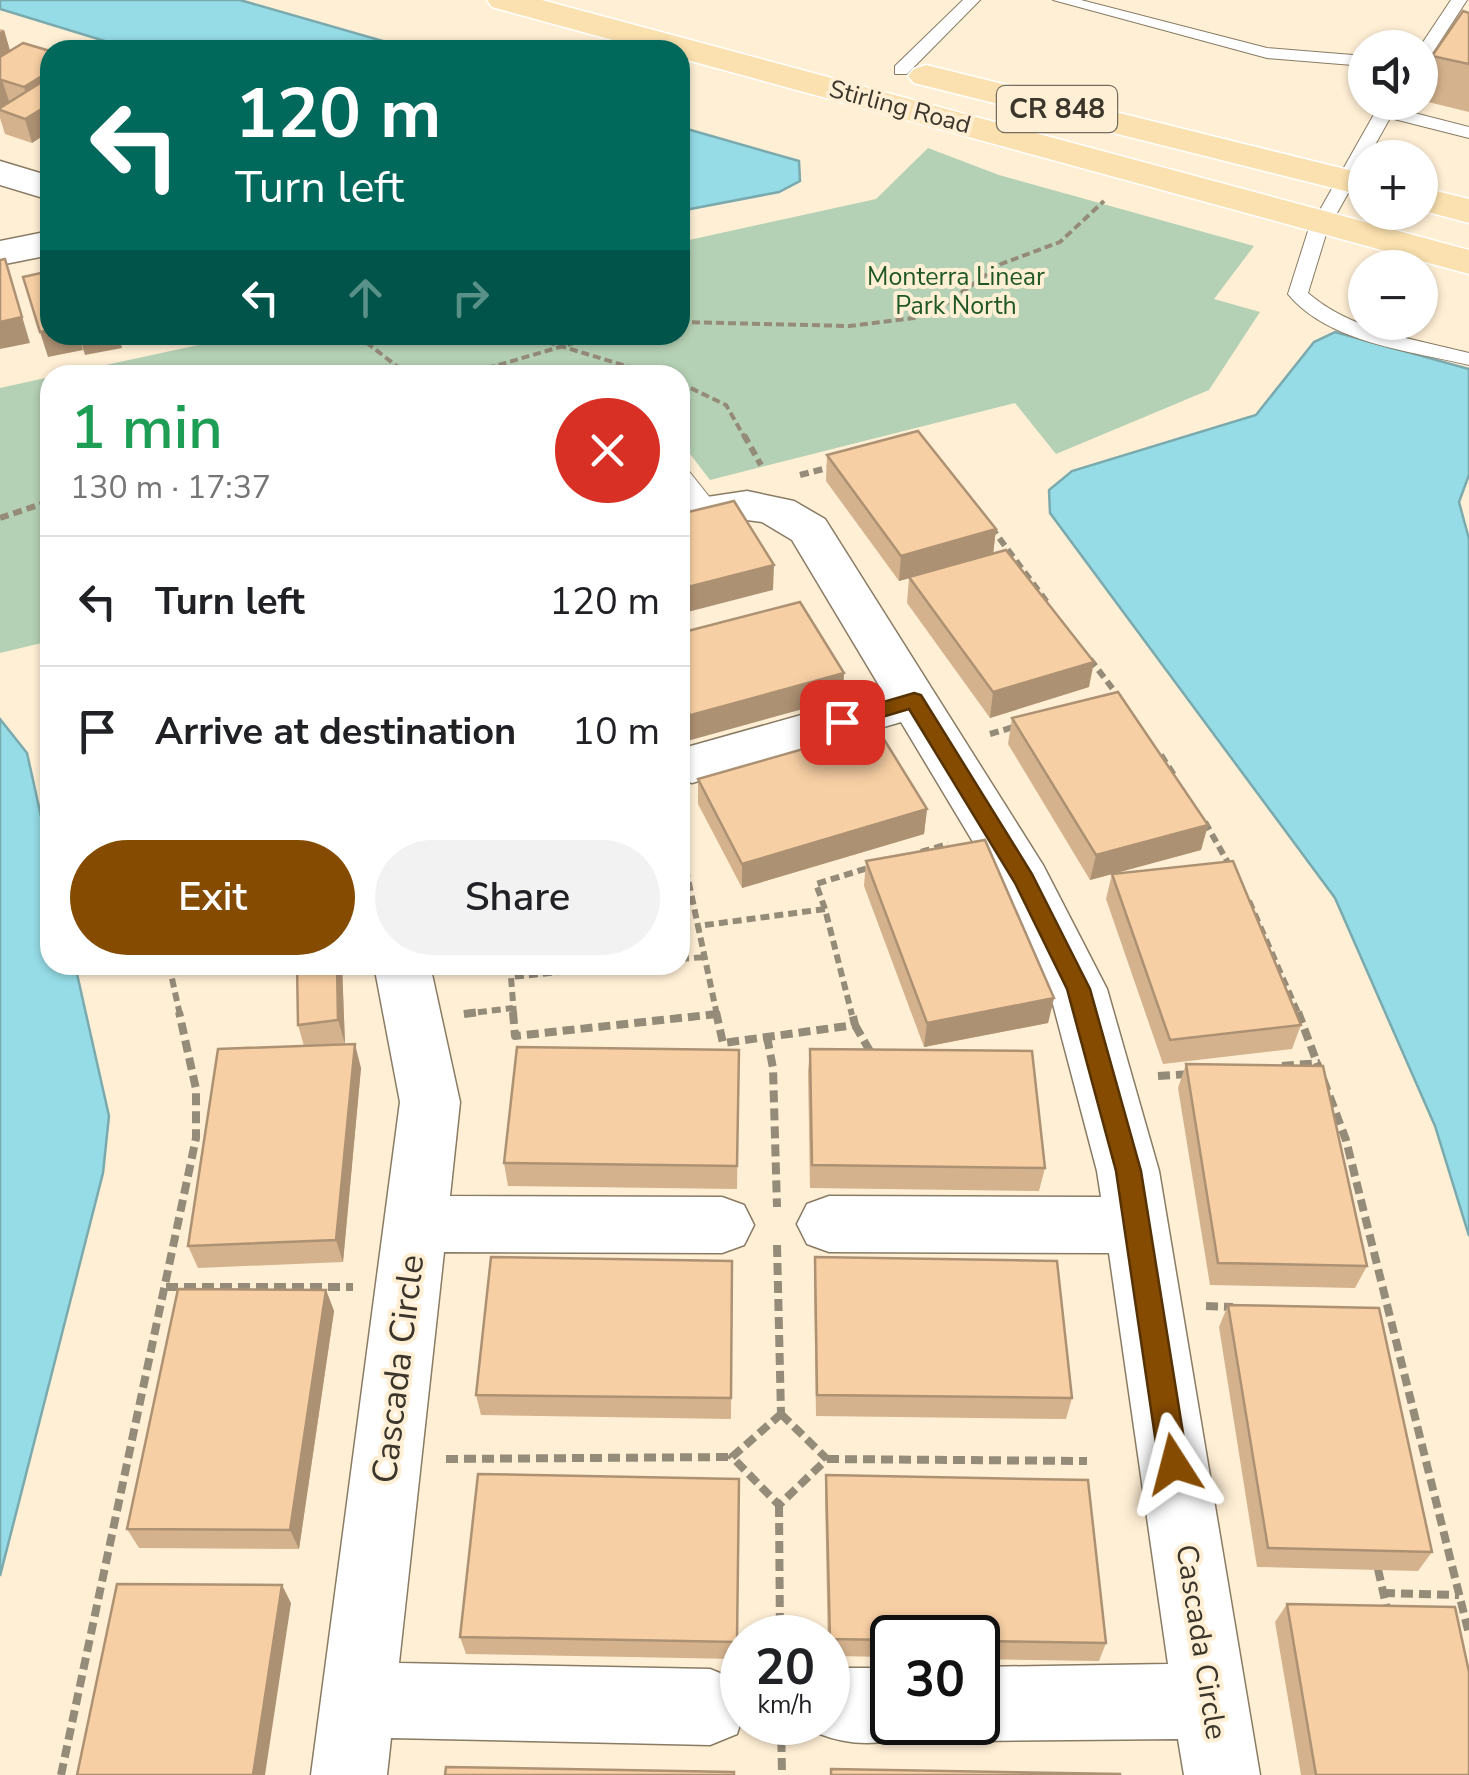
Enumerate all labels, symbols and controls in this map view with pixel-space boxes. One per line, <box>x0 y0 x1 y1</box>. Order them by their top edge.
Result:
map controls <box>1348 30 1438 340</box>
button: sound <box>1348 30 1438 120</box>
text: 120 m <box>235 66 441 162</box>
street label: Stirling Road <box>825 72 975 142</box>
icon: left <box>70 80 200 210</box>
road number: CR 848 <box>997 86 1117 132</box>
button: + <box>1348 140 1438 230</box>
text: Turn left <box>235 157 404 218</box>
button: − <box>1348 250 1438 340</box>
park label: Monterra Linear Park North <box>867 260 1045 323</box>
icon: left <box>233 270 288 325</box>
icon: ahead <box>338 270 393 325</box>
icon: right <box>443 270 498 325</box>
text: 1 min <box>70 387 223 469</box>
button: close <box>555 398 660 503</box>
text: 130 m · 17:37 <box>70 466 271 509</box>
icon: left <box>70 574 125 629</box>
text: Turn left <box>155 576 305 627</box>
text: 120 m <box>549 576 660 627</box>
pin <box>800 680 885 765</box>
icon: arrive <box>815 695 870 750</box>
icon: arrive <box>70 704 125 759</box>
text: Arrive at destination <box>155 706 516 757</box>
text: 10 m <box>572 706 660 757</box>
button: Exit <box>70 840 355 955</box>
button: Share <box>375 840 660 955</box>
street label: Cascada Circle <box>361 1252 435 1486</box>
position arrow <box>1122 1412 1226 1516</box>
street label: Cascada Circle <box>1165 1541 1237 1743</box>
speed limit sign: 30 <box>870 1615 1000 1745</box>
text: 20 <box>755 1633 815 1702</box>
text: km/h <box>757 1688 813 1722</box>

